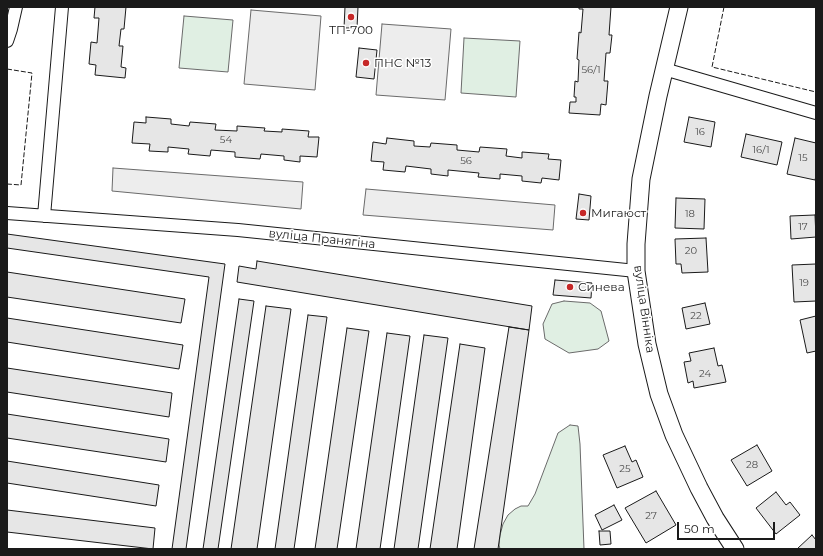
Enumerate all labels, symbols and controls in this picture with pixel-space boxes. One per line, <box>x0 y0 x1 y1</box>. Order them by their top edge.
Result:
marker: ТП-700 <box>346 12 356 22</box>
place label: ТП-700 <box>329 23 373 37</box>
place label: ПНС №13 <box>374 56 431 70</box>
marker: ПНС №13 <box>361 58 371 68</box>
house number: 56/1 <box>581 64 601 76</box>
house number: 16 <box>695 126 705 138</box>
house number: 54 <box>220 134 232 146</box>
house number: 16/1 <box>752 144 770 156</box>
house number: 15 <box>798 152 808 164</box>
house number: 56 <box>460 155 472 167</box>
place label: Мигаюст <box>591 206 646 220</box>
marker: Мигаюст <box>578 208 588 218</box>
house number: 18 <box>685 208 695 220</box>
house number: 17 <box>798 221 808 233</box>
street label: вуліца Пранягіна <box>268 226 376 252</box>
house number: 20 <box>685 245 697 257</box>
street label: вуліца Вінніка <box>631 264 657 354</box>
house number: 19 <box>799 277 809 289</box>
place label: Синева <box>578 280 625 294</box>
marker: Синева <box>565 282 575 292</box>
house number: 22 <box>690 310 702 322</box>
house number: 24 <box>699 368 711 380</box>
house number: 28 <box>746 459 758 471</box>
house number: 25 <box>619 463 631 475</box>
house number: 27 <box>645 510 657 522</box>
scale bar <box>679 514 777 540</box>
text: 50 m <box>684 521 715 536</box>

